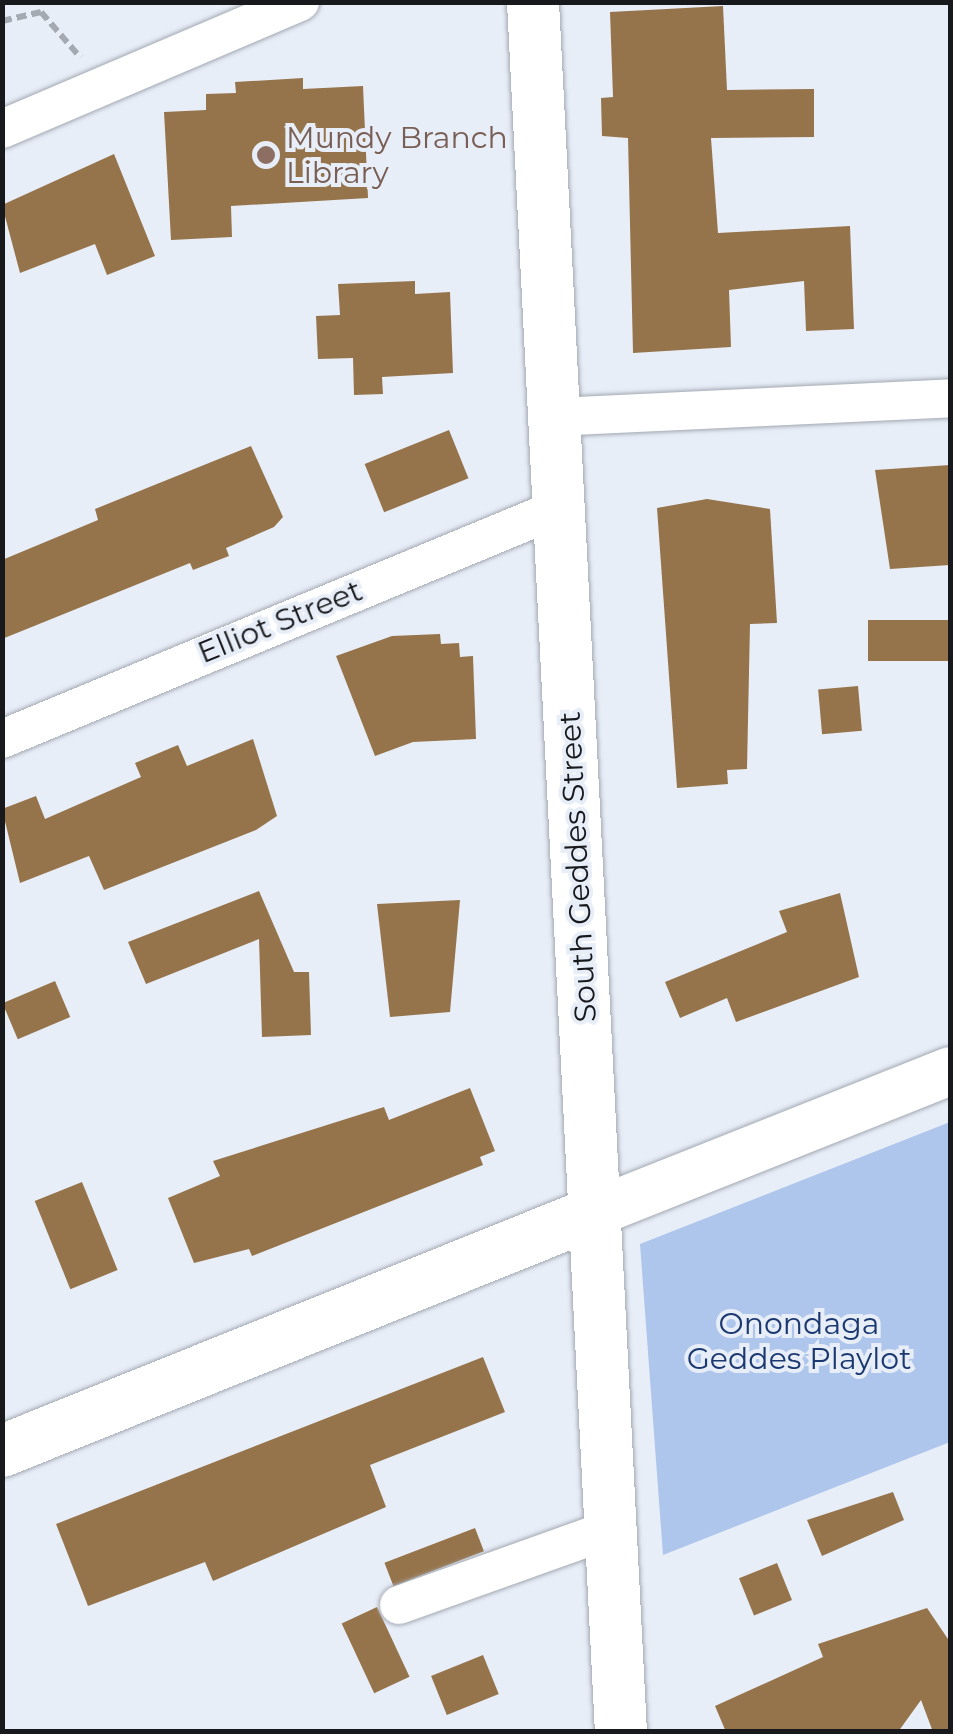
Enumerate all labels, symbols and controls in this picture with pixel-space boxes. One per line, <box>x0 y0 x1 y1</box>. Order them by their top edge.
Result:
place label: Mundy Branch Library <box>286 120 508 190</box>
marker: Mundy Branch Library <box>255 144 277 166</box>
street label: Elliot Street <box>193 573 367 671</box>
street label: South Geddes Street <box>552 711 604 1023</box>
park label: Onondaga Geddes Playlot <box>687 1306 911 1376</box>

